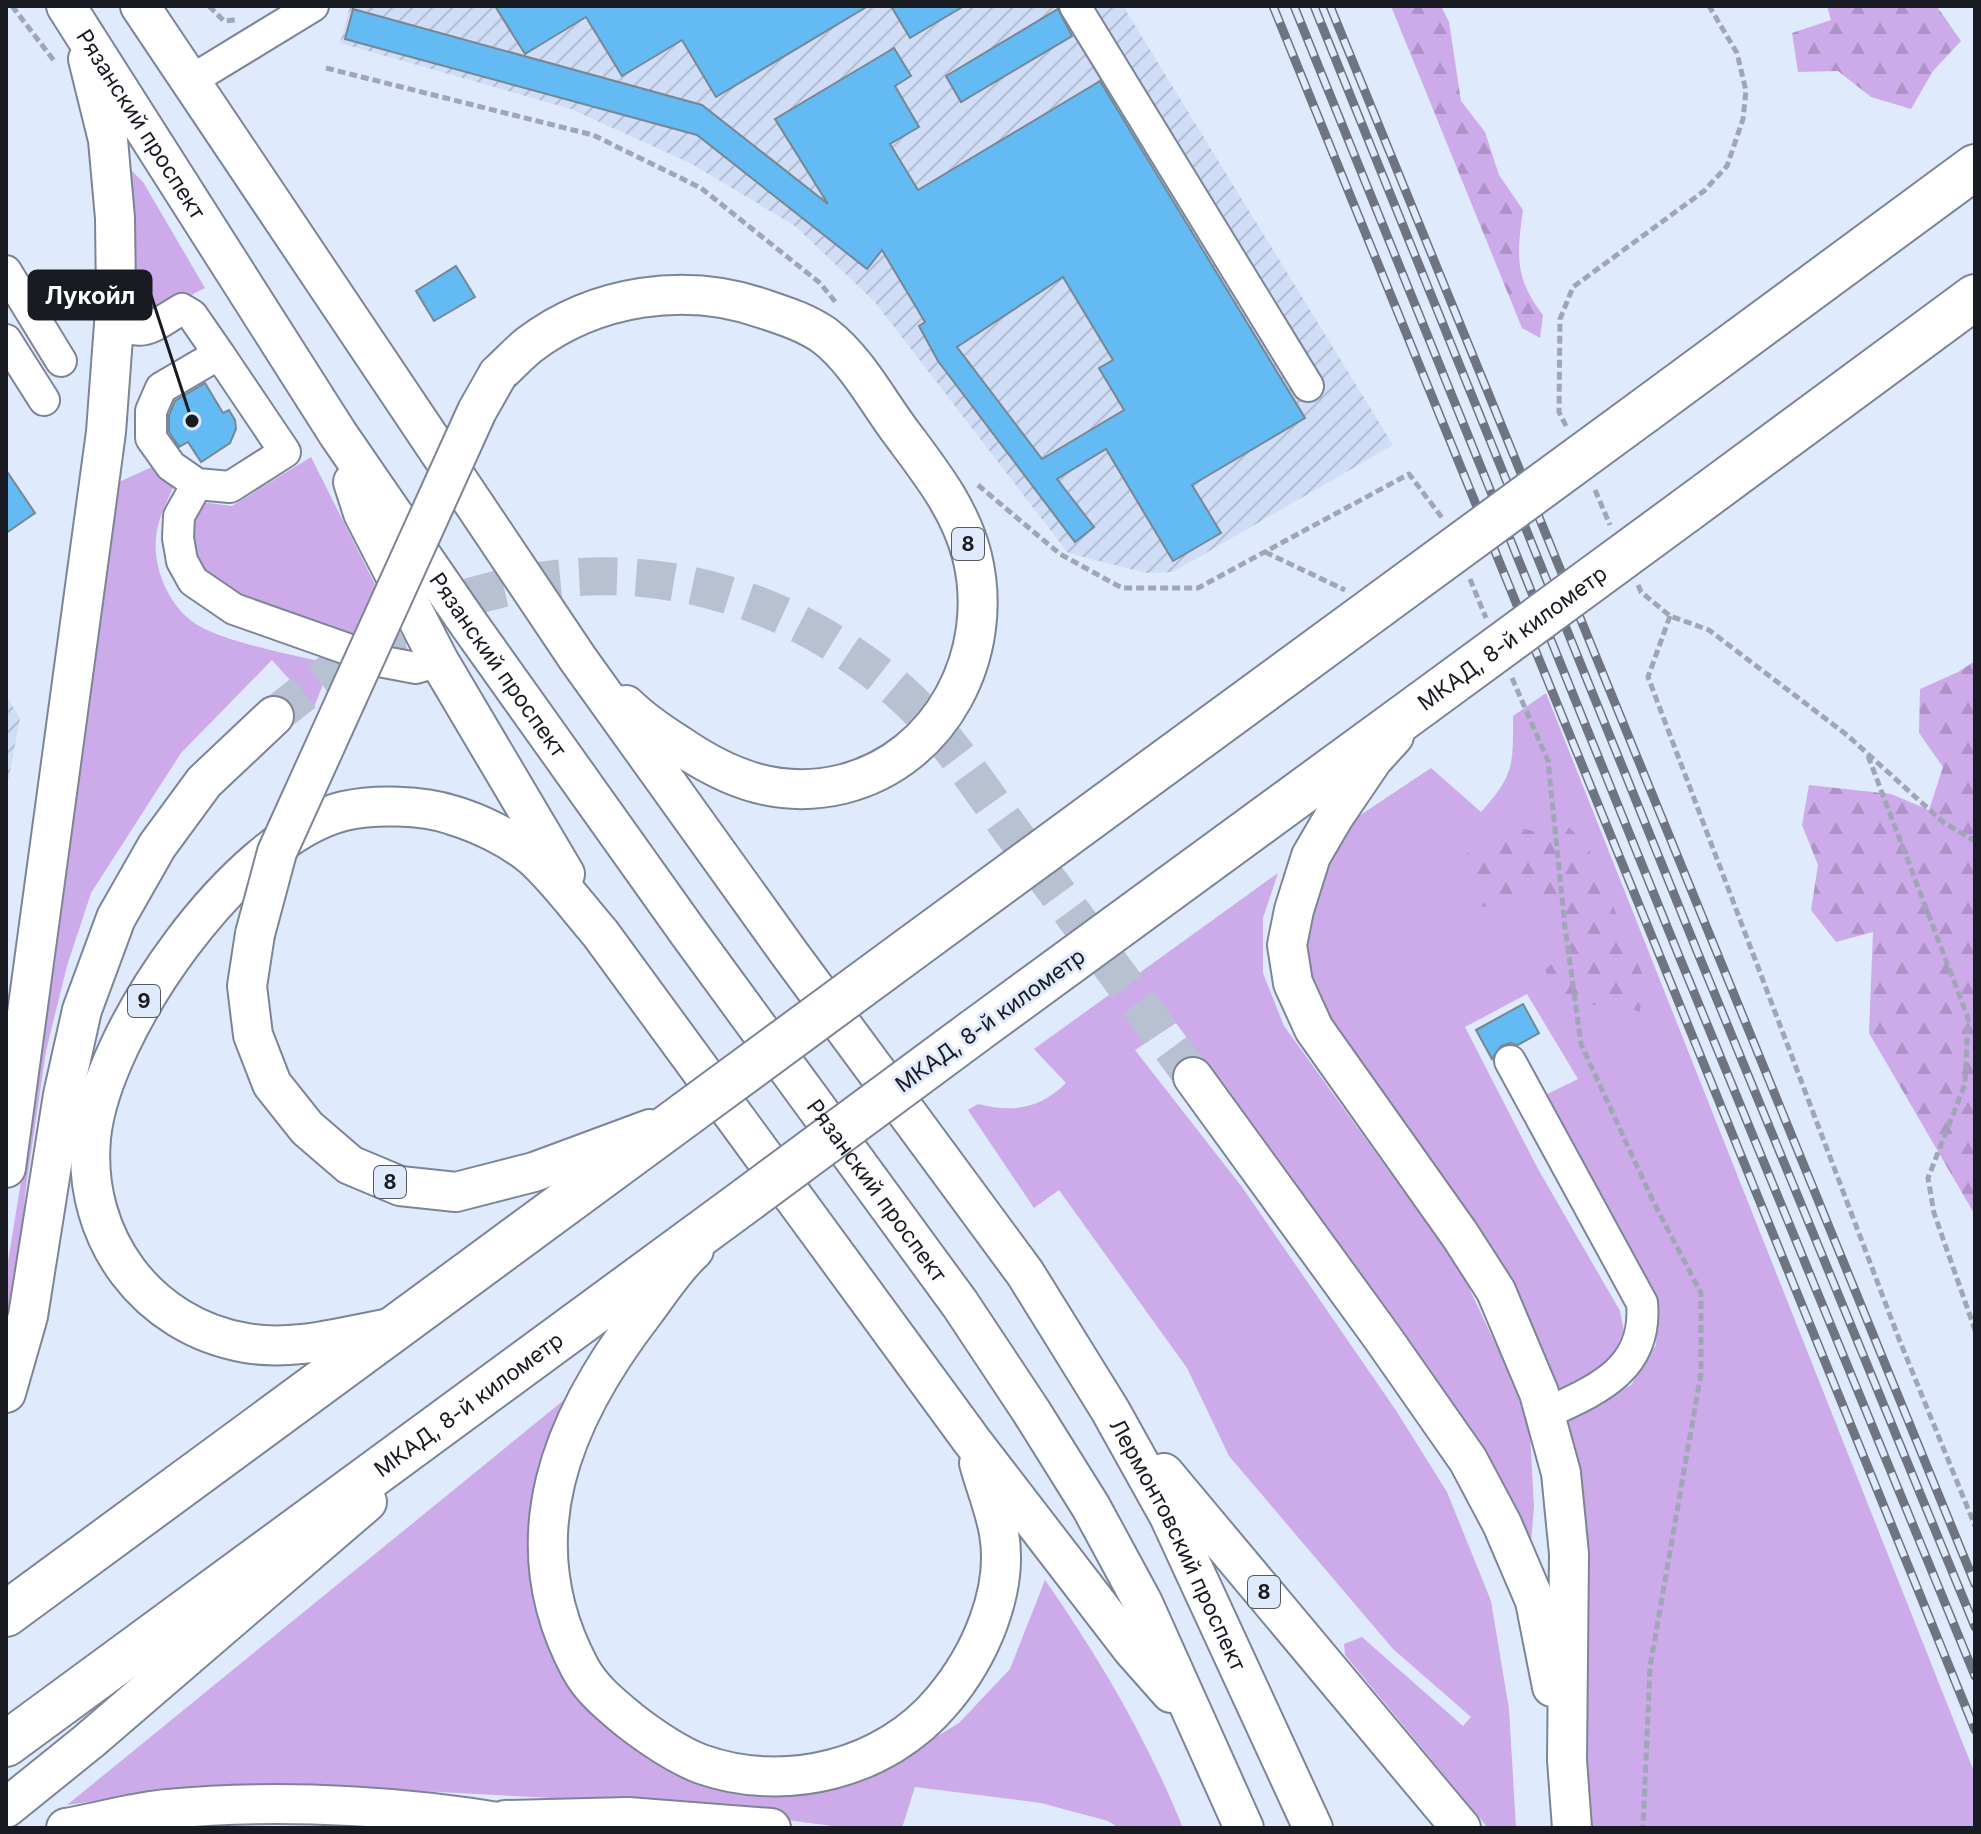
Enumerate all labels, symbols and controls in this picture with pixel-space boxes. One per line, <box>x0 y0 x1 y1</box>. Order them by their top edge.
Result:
street label: Рязанский проспект <box>71 25 211 224</box>
callout: Лукойл <box>29 271 151 319</box>
text: Лукойл <box>45 281 135 310</box>
road number: 8 <box>952 528 984 560</box>
street label: МКАД, 8-й километр <box>1413 560 1612 716</box>
street label: Рязанский проспект <box>424 568 573 762</box>
street label: МКАД, 8-й километр <box>890 942 1090 1098</box>
road number: 9 <box>128 985 160 1017</box>
street label: Рязанский проспект <box>802 1094 953 1287</box>
road number: 8 <box>374 1166 406 1198</box>
street label: МКАД, 8-й километр <box>369 1326 568 1482</box>
street label: Лермонтовский проспект <box>1104 1414 1252 1675</box>
road number: 8 <box>1248 1576 1280 1608</box>

